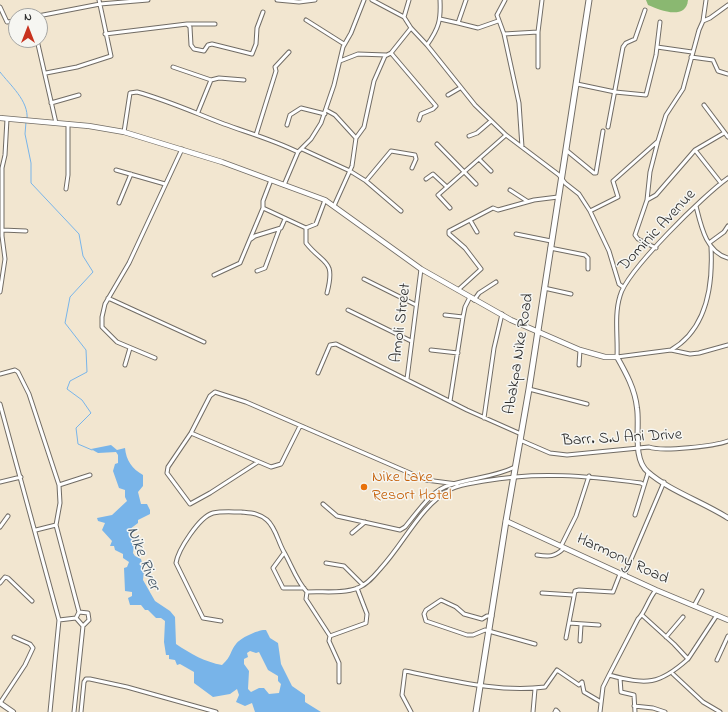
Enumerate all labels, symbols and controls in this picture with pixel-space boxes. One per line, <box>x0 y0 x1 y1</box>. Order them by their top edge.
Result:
north arrow <box>8 8 48 48</box>
text: N <box>24 9 32 25</box>
street label: Dominic Avenue <box>615 186 701 276</box>
street label: Amoli Street <box>388 282 416 364</box>
street label: Abakpa Nike Road <box>501 292 539 416</box>
street label: Barr. S.J Ani Drive <box>562 426 682 452</box>
place label: Nike Lake Resort Hotel <box>372 468 452 506</box>
marker: Nike Lake Resort Hotel <box>359 482 369 492</box>
water label: Nike River <box>121 524 163 594</box>
street label: Harmony Road <box>573 530 671 590</box>

